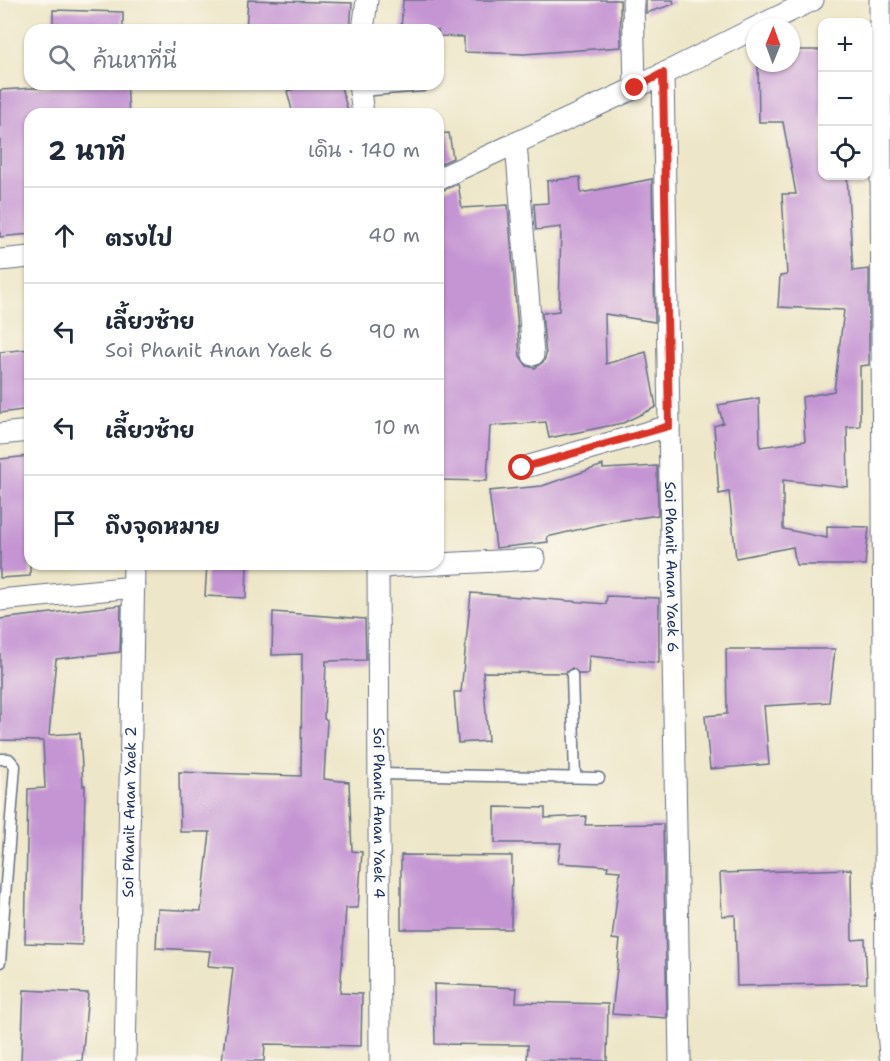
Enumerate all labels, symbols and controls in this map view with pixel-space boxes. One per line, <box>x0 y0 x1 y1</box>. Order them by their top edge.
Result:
north arrow <box>746 18 800 72</box>
map controls <box>818 18 872 180</box>
button: + <box>818 18 872 72</box>
search box <box>24 24 444 90</box>
icon: search <box>45 41 78 74</box>
text: ค้นหาที่นี่ <box>93 46 177 75</box>
button: − <box>818 72 872 126</box>
route end <box>621 74 647 100</box>
button: locate <box>818 126 872 180</box>
text: 2 นาที <box>48 133 125 168</box>
text: เดิน · 140 m <box>308 137 420 163</box>
icon: ahead <box>48 219 81 252</box>
text: 40 m <box>368 222 420 248</box>
text: ตรงไป <box>105 224 173 253</box>
text: เลี้ยวซ้าย <box>105 307 195 336</box>
icon: left <box>48 315 81 348</box>
text: 90 m <box>368 318 420 344</box>
text: Soi Phanit Anan Yaek 6 <box>105 337 333 363</box>
icon: left <box>48 411 81 444</box>
text: 10 m <box>374 414 420 440</box>
text: เลี้ยวซ้าย <box>105 416 195 445</box>
route start <box>508 454 534 480</box>
street label: Soi Phanit Anan Yaek 6 <box>660 481 683 653</box>
icon: arrive <box>48 507 81 540</box>
text: ถึงจุดหมาย <box>105 512 220 541</box>
street label: Soi Phanit Anan Yaek 2 <box>118 726 141 898</box>
street label: Soi Phanit Anan Yaek 4 <box>369 727 389 899</box>

